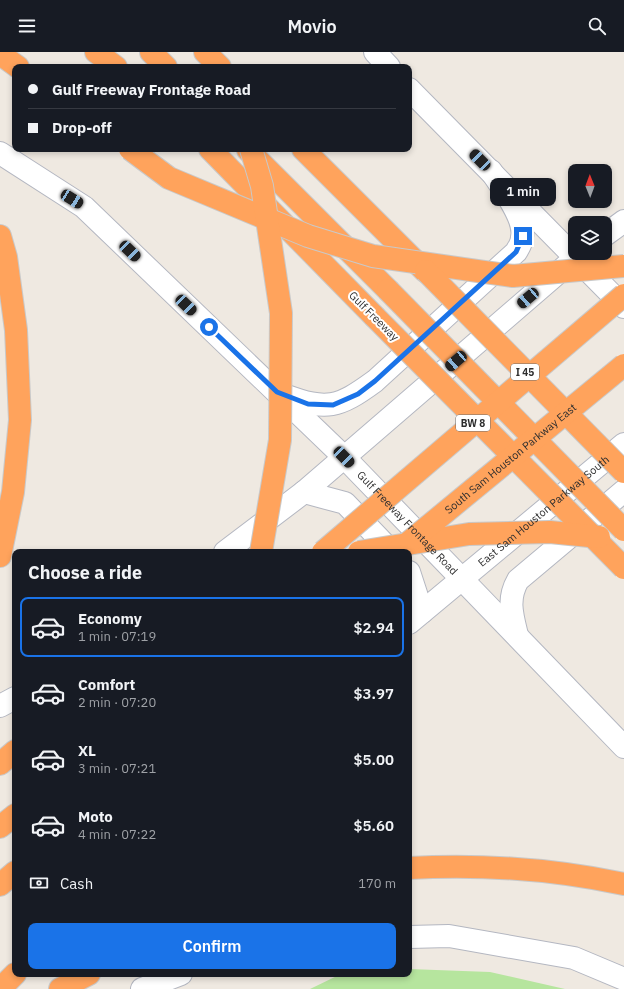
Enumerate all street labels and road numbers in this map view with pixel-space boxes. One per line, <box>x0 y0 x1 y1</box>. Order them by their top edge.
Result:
street label: Gulf Freeway <box>346 288 402 344</box>
road number: I 45 <box>511 364 539 380</box>
street label: South Sam Houston Parkway East <box>442 400 579 517</box>
road number: BW 8 <box>456 415 490 431</box>
street label: East Sam Houston Parkway South <box>475 452 612 570</box>
street label: Gulf Freeway Frontage Road <box>354 468 461 578</box>

